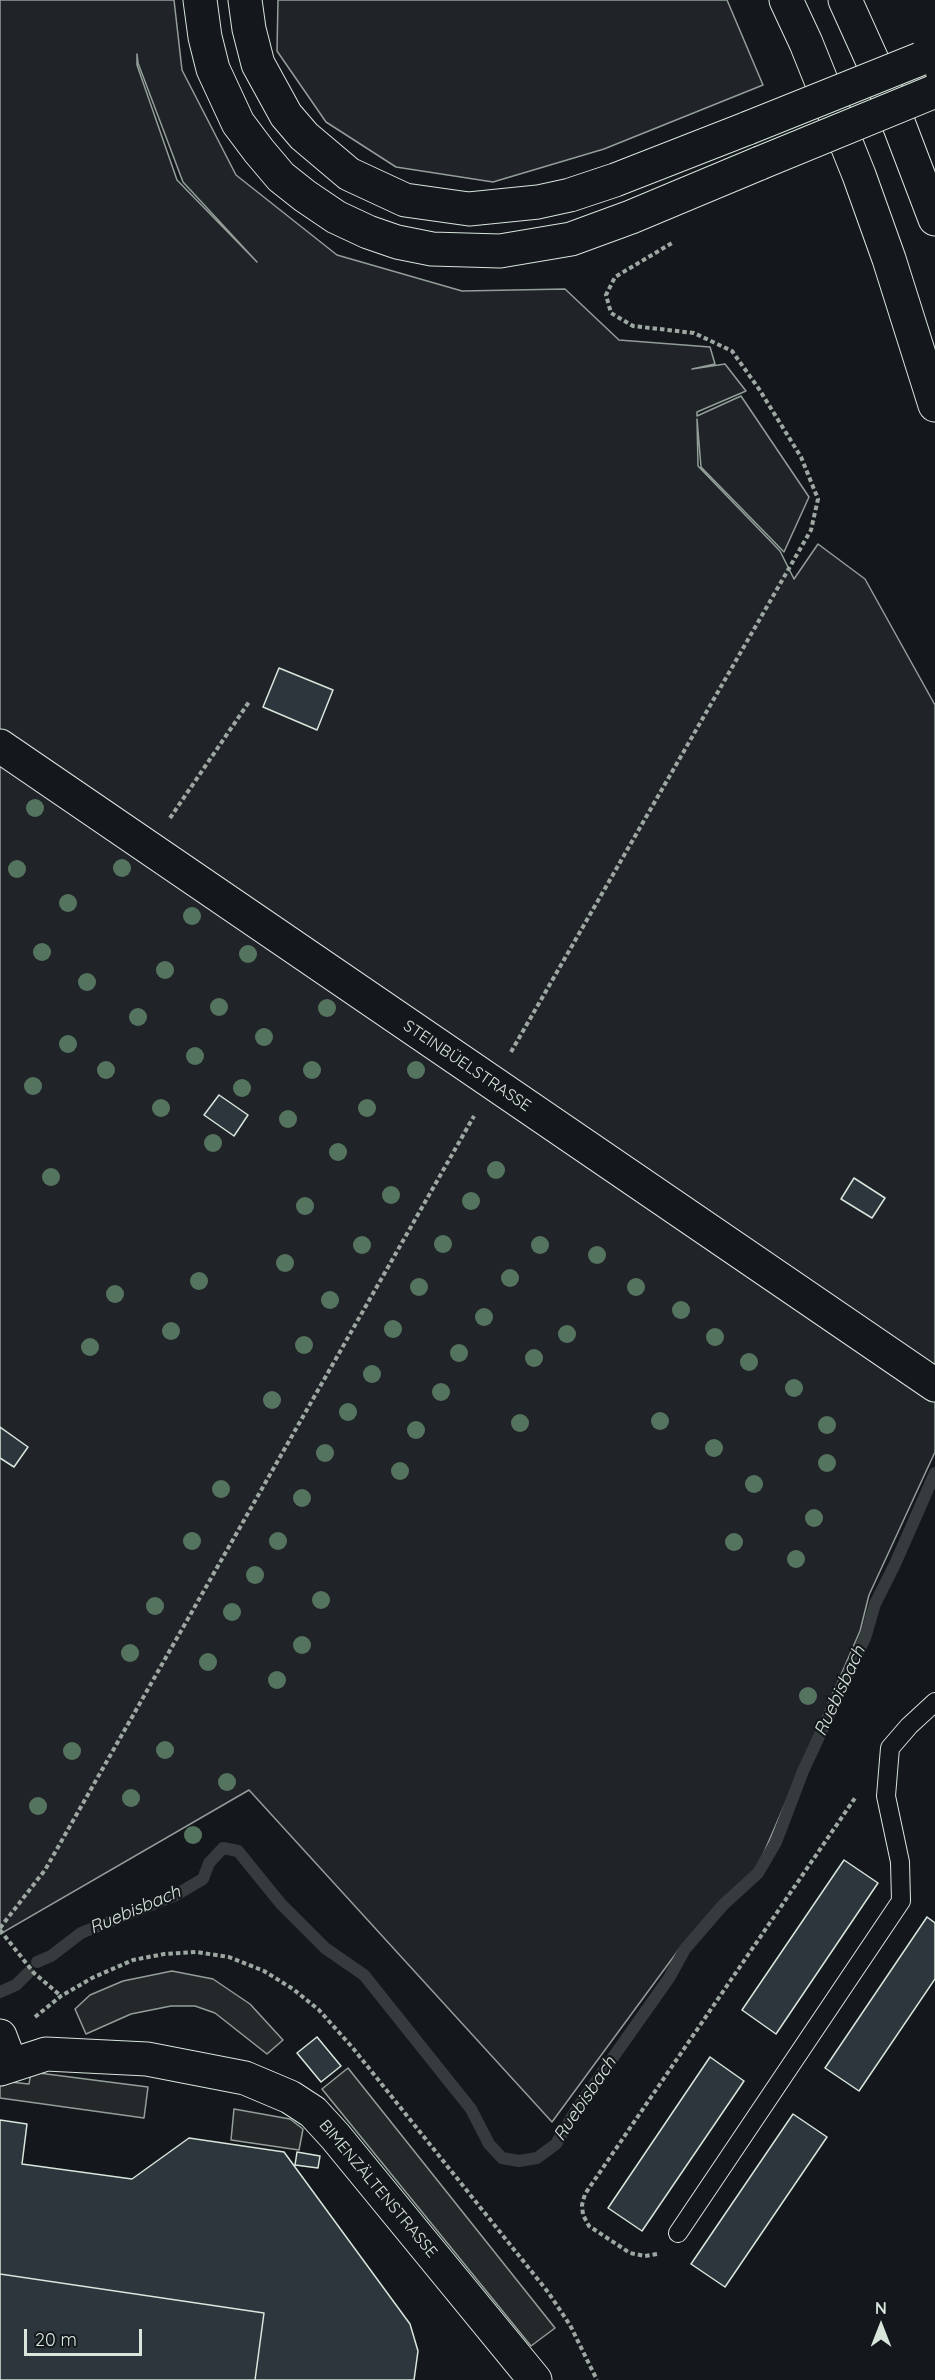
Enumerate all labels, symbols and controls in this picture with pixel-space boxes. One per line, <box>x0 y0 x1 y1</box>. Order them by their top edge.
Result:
street label: STEINBÜELSTRASSE <box>400 1016 534 1116</box>
water label: Ruebisbach <box>810 1643 870 1739</box>
water label: Ruebisbach <box>86 1881 184 1939</box>
water label: Ruebisbach <box>549 2053 621 2145</box>
street label: BIMENZÄLTENSTRASSE <box>315 2116 441 2262</box>
north arrow <box>851 2296 911 2356</box>
text: N <box>875 2298 887 2318</box>
scale bar <box>27 2317 146 2355</box>
text: 20 m <box>35 2328 77 2351</box>

